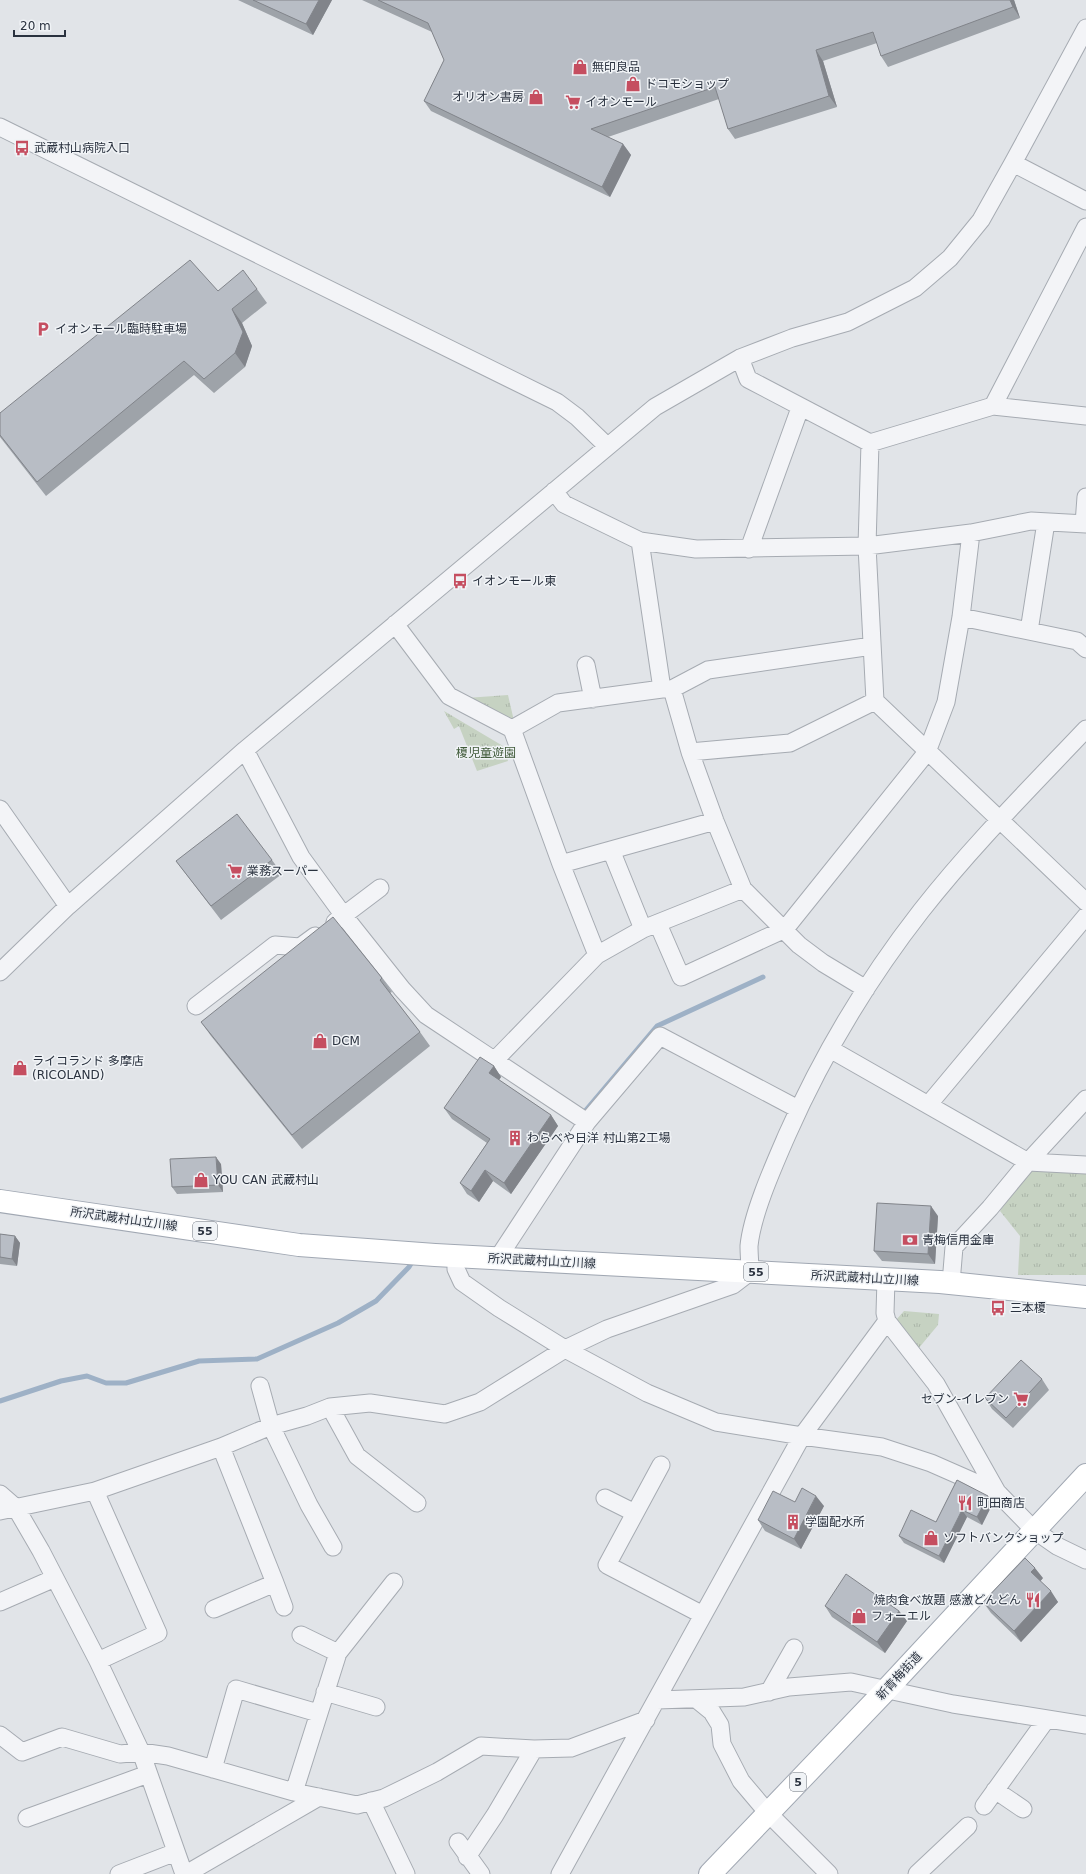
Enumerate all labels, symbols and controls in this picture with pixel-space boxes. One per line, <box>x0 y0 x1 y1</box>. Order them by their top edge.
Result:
scale bar <box>14 12 65 38</box>
text: 20 m <box>20 19 51 33</box>
shop icon: 無印良品 <box>571 58 589 76</box>
place label: 無印良品 <box>592 60 640 74</box>
shop icon: ドコモショップ <box>624 75 642 93</box>
place label: ドコモショップ <box>645 77 729 91</box>
shop icon: オリオン書房 <box>527 88 545 106</box>
place label: オリオン書房 <box>452 90 524 104</box>
supermarket icon: イオンモール <box>564 93 582 111</box>
place label: イオンモール <box>585 95 657 109</box>
bus stop icon: 武蔵村山病院入口 <box>13 139 31 157</box>
place label: 武蔵村山病院入口 <box>34 141 130 155</box>
parking icon: イオンモール臨時駐車場 <box>34 320 52 338</box>
place label: イオンモール臨時駐車場 <box>55 322 187 336</box>
bus stop icon: イオンモール東 <box>451 572 469 590</box>
place label: イオンモール東 <box>472 574 556 588</box>
park label: 榎児童遊園 <box>456 746 516 760</box>
supermarket icon: 業務スーパー <box>226 862 244 880</box>
place label: 業務スーパー <box>247 864 319 878</box>
shop icon: DCM <box>311 1032 329 1050</box>
place label: DCM <box>332 1034 360 1048</box>
place label: ライコランド 多摩店 (RICOLAND) <box>32 1054 144 1082</box>
shop icon: ライコランド 多摩店 (RICOLAND) <box>11 1059 29 1077</box>
building icon: わらべや日洋 村山第2工場 <box>506 1129 524 1147</box>
place label: わらべや日洋 村山第2工場 <box>527 1131 670 1145</box>
shop icon: YOU CAN 武蔵村山 <box>192 1171 210 1189</box>
place label: YOU CAN 武蔵村山 <box>212 1173 319 1187</box>
street label: 所沢武蔵村山立川線 <box>70 1205 178 1233</box>
road number: 55 <box>193 1222 217 1240</box>
bank icon: 青梅信用金庫 <box>901 1231 919 1249</box>
place label: 青梅信用金庫 <box>922 1233 994 1247</box>
street label: 所沢武蔵村山立川線 <box>488 1251 596 1271</box>
road number: 55 <box>744 1263 768 1281</box>
street label: 所沢武蔵村山立川線 <box>811 1268 919 1288</box>
bus stop icon: 三本榎 <box>989 1299 1007 1317</box>
place label: 三本榎 <box>1010 1301 1046 1315</box>
supermarket icon: セブン-イレブン <box>1012 1390 1030 1408</box>
place label: セブン-イレブン <box>921 1392 1009 1406</box>
restaurant icon: 町田商店 <box>956 1494 974 1512</box>
place label: 町田商店 <box>977 1496 1025 1510</box>
building icon: 学園配水所 <box>784 1513 802 1531</box>
place label: 学園配水所 <box>805 1515 865 1529</box>
shop icon: ソフトバンクショップ <box>922 1529 940 1547</box>
place label: ソフトバンクショップ <box>943 1531 1064 1545</box>
restaurant icon: 焼肉食べ放題 感激どんどん <box>1024 1591 1042 1609</box>
place label: 焼肉食べ放題 感激どんどん <box>874 1593 1021 1607</box>
shop icon: フォーエル <box>850 1607 868 1625</box>
place label: フォーエル <box>871 1609 931 1623</box>
street label: 新青梅街道 <box>873 1649 925 1703</box>
road number: 5 <box>790 1773 806 1791</box>

